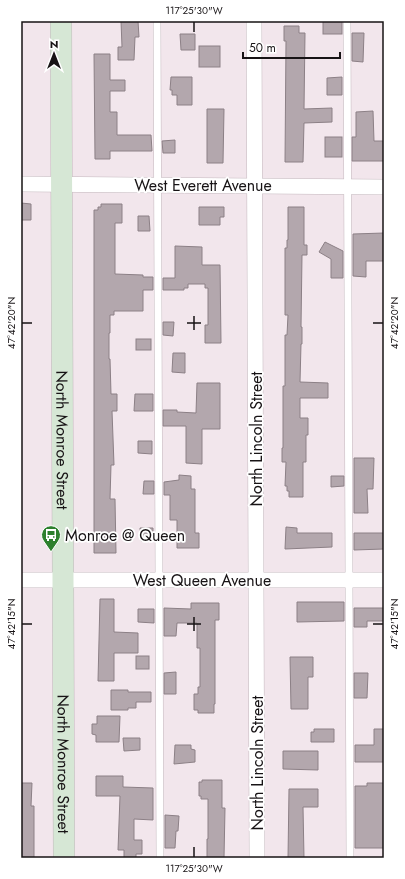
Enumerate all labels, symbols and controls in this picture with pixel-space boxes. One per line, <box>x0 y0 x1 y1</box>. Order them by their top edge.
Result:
text: 117°25'30"W <box>165 3 223 18</box>
north arrow <box>34 34 74 74</box>
scale bar <box>243 34 340 60</box>
text: N <box>50 36 58 52</box>
text: 50 m <box>249 39 276 57</box>
street label: West Everett Avenue <box>134 174 272 197</box>
text: 47°42'20"N <box>4 297 19 349</box>
text: 47°42'20"N <box>387 297 402 349</box>
street label: North Monroe Street <box>50 370 74 510</box>
street label: North Lincoln Street <box>245 371 268 506</box>
bus stop icon: Monroe @ Queen <box>40 524 62 552</box>
place label: Monroe @ Queen <box>65 524 185 547</box>
street label: West Queen Avenue <box>133 569 271 592</box>
text: 47°42'15"N <box>4 599 19 649</box>
text: 47°42'15"N <box>387 599 402 649</box>
street label: North Monroe Street <box>51 694 75 834</box>
street label: North Lincoln Street <box>246 695 269 830</box>
text: 117°25'30"W <box>165 861 223 876</box>

